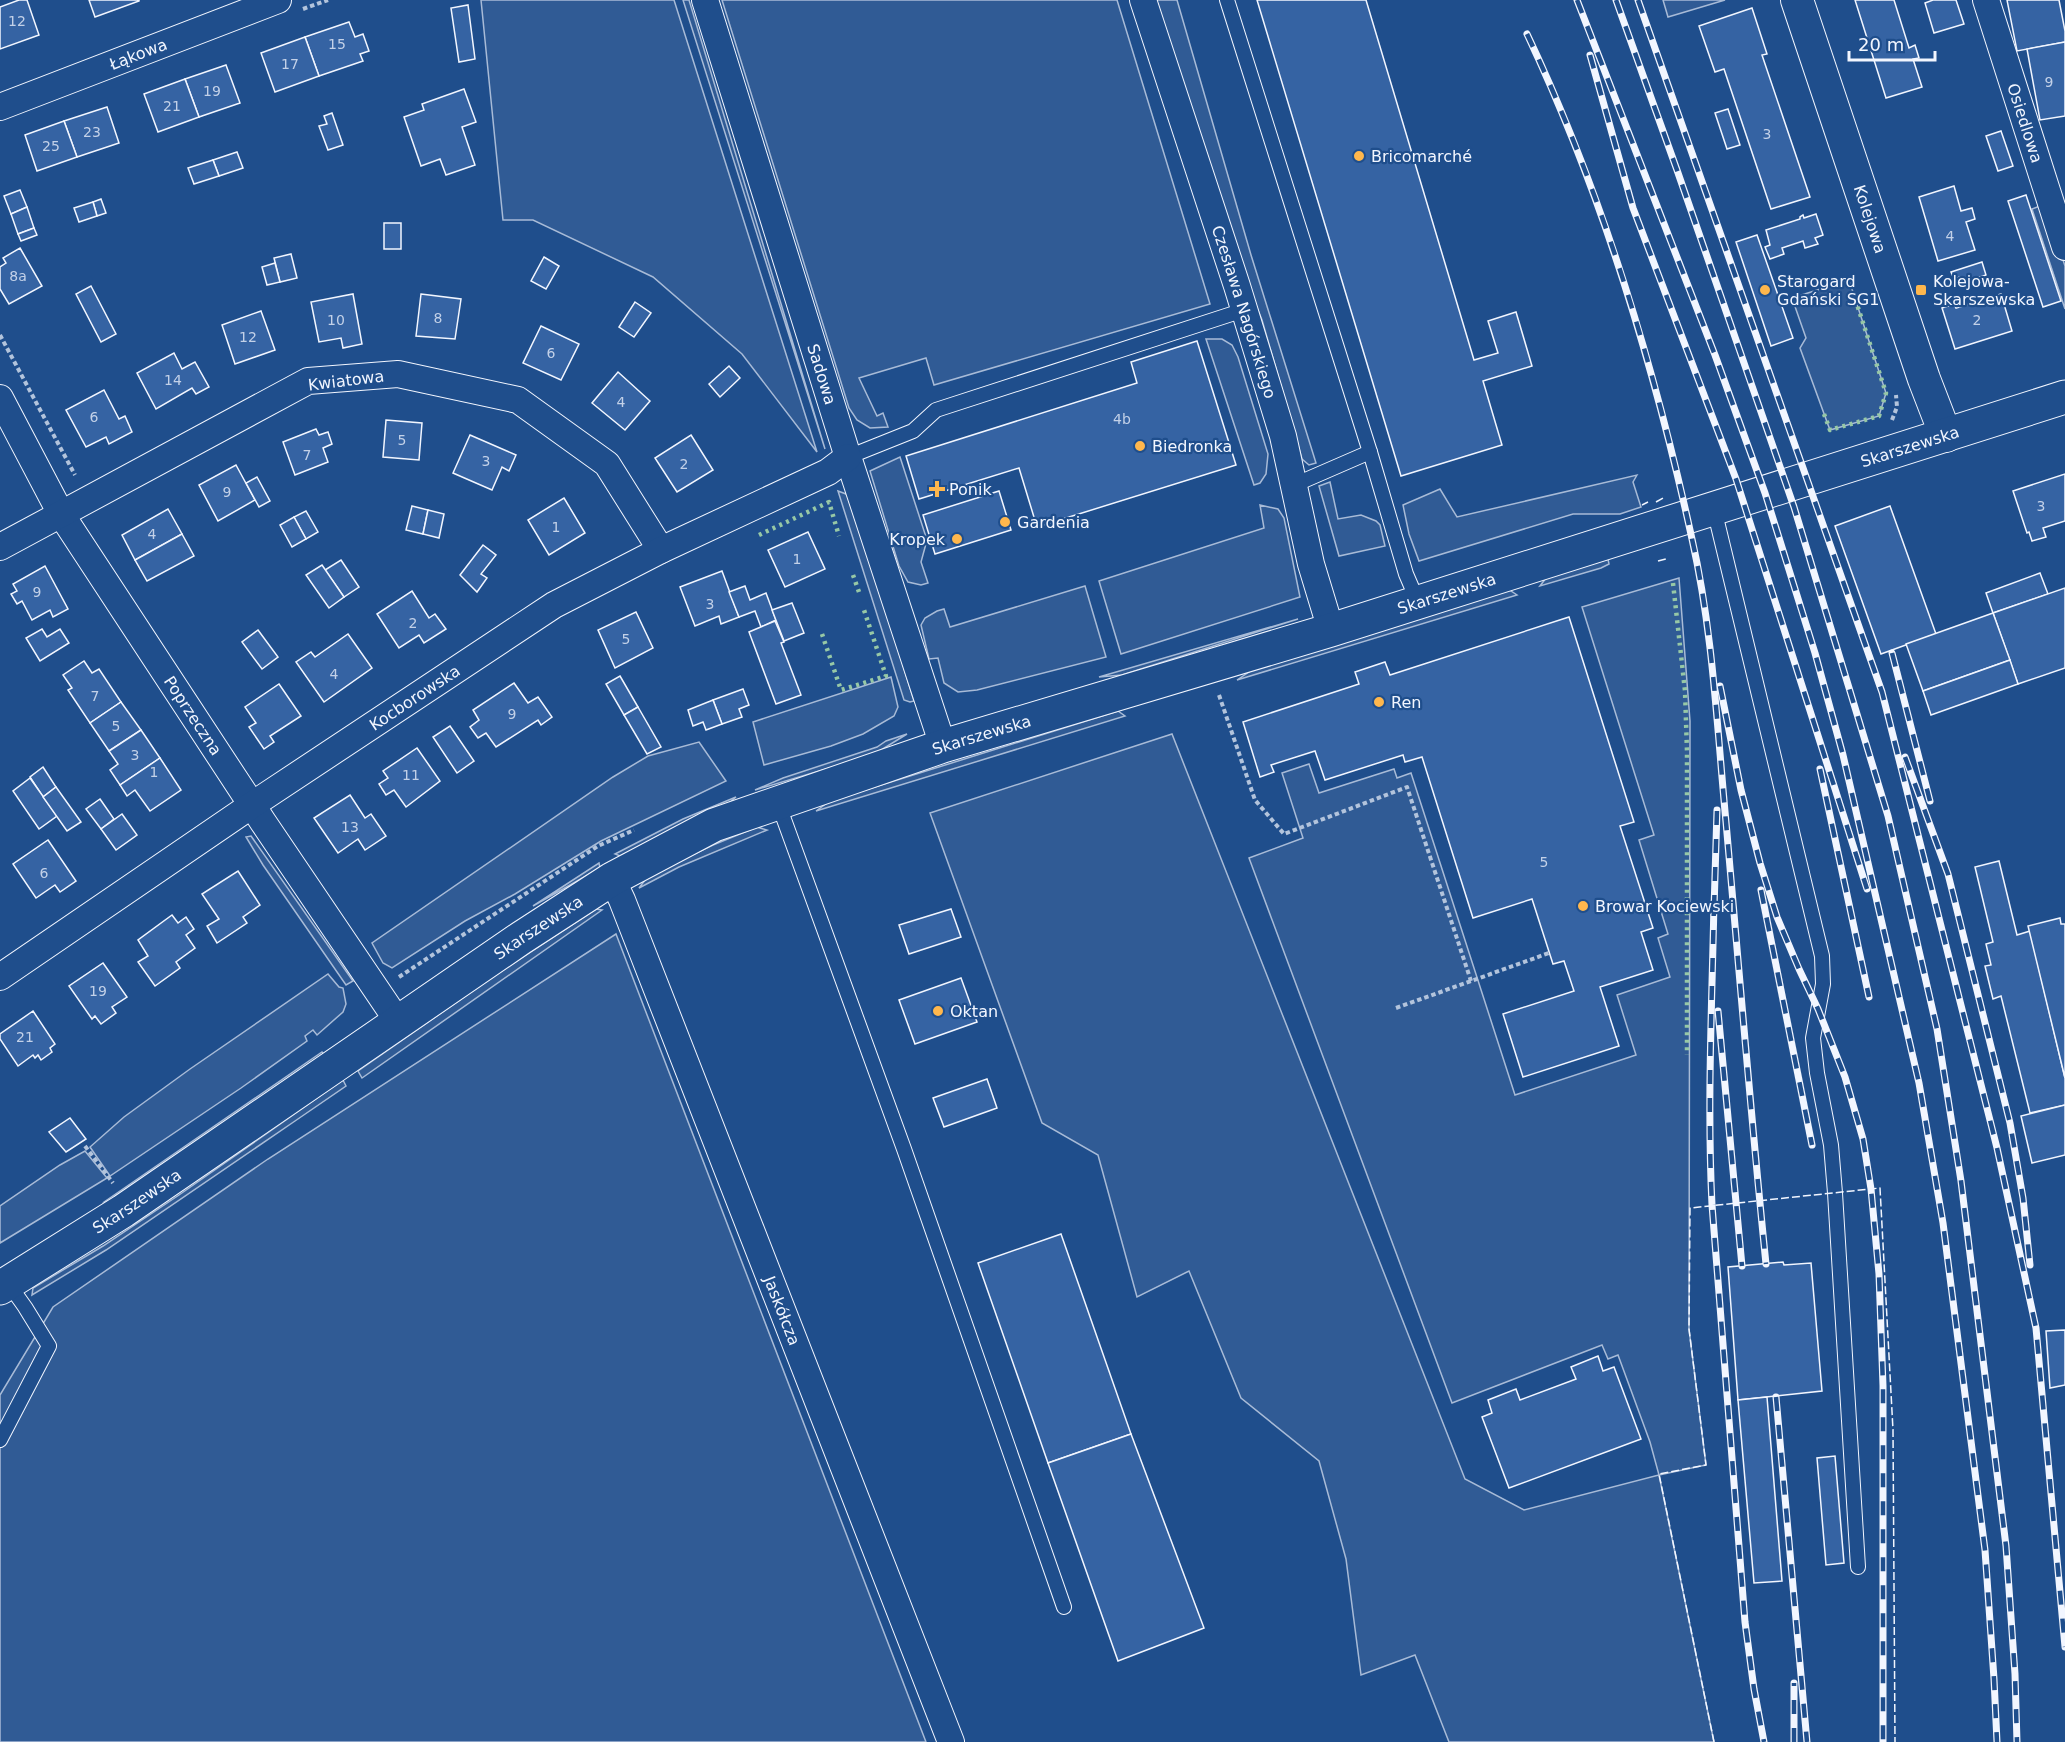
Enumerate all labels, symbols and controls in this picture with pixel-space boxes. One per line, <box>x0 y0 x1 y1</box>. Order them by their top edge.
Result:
house number: 12 <box>8 13 26 29</box>
scale bar <box>1849 24 1934 62</box>
text: 20 m <box>1858 34 1904 55</box>
street label: Łąkowa <box>106 35 170 74</box>
house number: 15 <box>328 36 346 52</box>
house number: 17 <box>281 56 299 72</box>
house number: 9 <box>2045 74 2053 90</box>
street label: Osiedlowa <box>2003 81 2046 165</box>
house number: 19 <box>203 83 221 99</box>
house number: 21 <box>163 98 181 114</box>
house number: 23 <box>83 124 101 140</box>
house number: 3 <box>1763 126 1771 142</box>
house number: 25 <box>42 138 60 154</box>
place label: Bricomarché <box>1371 147 1472 166</box>
marker: Bricomarché <box>1352 149 1366 163</box>
street label: Kolejowa <box>1850 183 1890 256</box>
street label: Czesława Nagórskiego <box>1208 223 1280 401</box>
house number: 4 <box>1946 228 1955 244</box>
house number: 8a <box>9 268 27 284</box>
place label: Starogard Gdański SG1 <box>1777 272 1879 309</box>
place label: Kolejowa- Skarszewska <box>1933 272 2035 309</box>
marker: Starogard Gdański SG1 <box>1758 283 1772 297</box>
marker: Kolejowa- Skarszewska <box>1914 283 1928 297</box>
house number: 8 <box>434 310 442 326</box>
house number: 10 <box>327 312 345 328</box>
house number: 2 <box>1973 312 1981 328</box>
house number: 12 <box>239 329 257 345</box>
street label: Sadowa <box>803 341 840 407</box>
house number: 6 <box>547 345 556 361</box>
street label: Kwiatowa <box>307 366 385 395</box>
house number: 14 <box>164 372 182 388</box>
house number: 4 <box>617 394 626 410</box>
house number: 6 <box>90 409 99 425</box>
house number: 4b <box>1113 411 1131 427</box>
street label: Skarszewska <box>1858 422 1962 471</box>
house number: 5 <box>398 432 406 448</box>
place label: Biedronka <box>1152 437 1232 456</box>
marker: Biedronka <box>1133 439 1147 453</box>
house number: 7 <box>303 447 311 463</box>
house number: 3 <box>482 453 490 469</box>
house number: 2 <box>680 456 688 472</box>
place label: Ponik <box>949 480 992 499</box>
marker: Ponik <box>930 482 944 496</box>
house number: 9 <box>223 484 231 500</box>
house number: 3 <box>2037 498 2045 514</box>
place label: Gardenia <box>1017 513 1090 532</box>
marker: Gardenia <box>998 515 1012 529</box>
house number: 1 <box>552 519 560 535</box>
house number: 4 <box>148 526 157 542</box>
place label: Kropek <box>889 530 946 549</box>
marker: Kropek <box>950 532 964 546</box>
house number: 1 <box>793 551 801 567</box>
street label: Skarszewska <box>1395 569 1498 618</box>
house number: 9 <box>33 584 41 600</box>
house number: 3 <box>706 596 714 612</box>
house number: 2 <box>409 615 417 631</box>
house number: 5 <box>622 631 630 647</box>
street label: Kocborowska <box>366 661 464 735</box>
house number: 4 <box>330 666 339 682</box>
street label: Poprzeczna <box>160 672 226 759</box>
house number: 7 <box>91 688 99 704</box>
place label: Ren <box>1391 693 1421 712</box>
marker: Ren <box>1372 695 1386 709</box>
house number: 9 <box>508 706 516 722</box>
street label: Skarszewska <box>930 711 1033 759</box>
house number: 5 <box>112 718 120 734</box>
house number: 3 <box>131 747 139 763</box>
house number: 1 <box>150 764 158 780</box>
house number: 11 <box>402 767 420 783</box>
house number: 13 <box>341 819 359 835</box>
house number: 5 <box>1540 854 1548 870</box>
house number: 6 <box>40 865 49 881</box>
street label: Skarszewska <box>490 892 586 964</box>
place label: Browar Kociewski <box>1595 897 1734 916</box>
marker: Browar Kociewski <box>1576 899 1590 913</box>
house number: 19 <box>89 983 107 999</box>
place label: Oktan <box>950 1002 998 1021</box>
marker: Oktan <box>931 1004 945 1018</box>
house number: 21 <box>16 1029 34 1045</box>
street label: Skarszewska <box>89 1165 185 1238</box>
street label: Jaskółcza <box>759 1272 804 1348</box>

